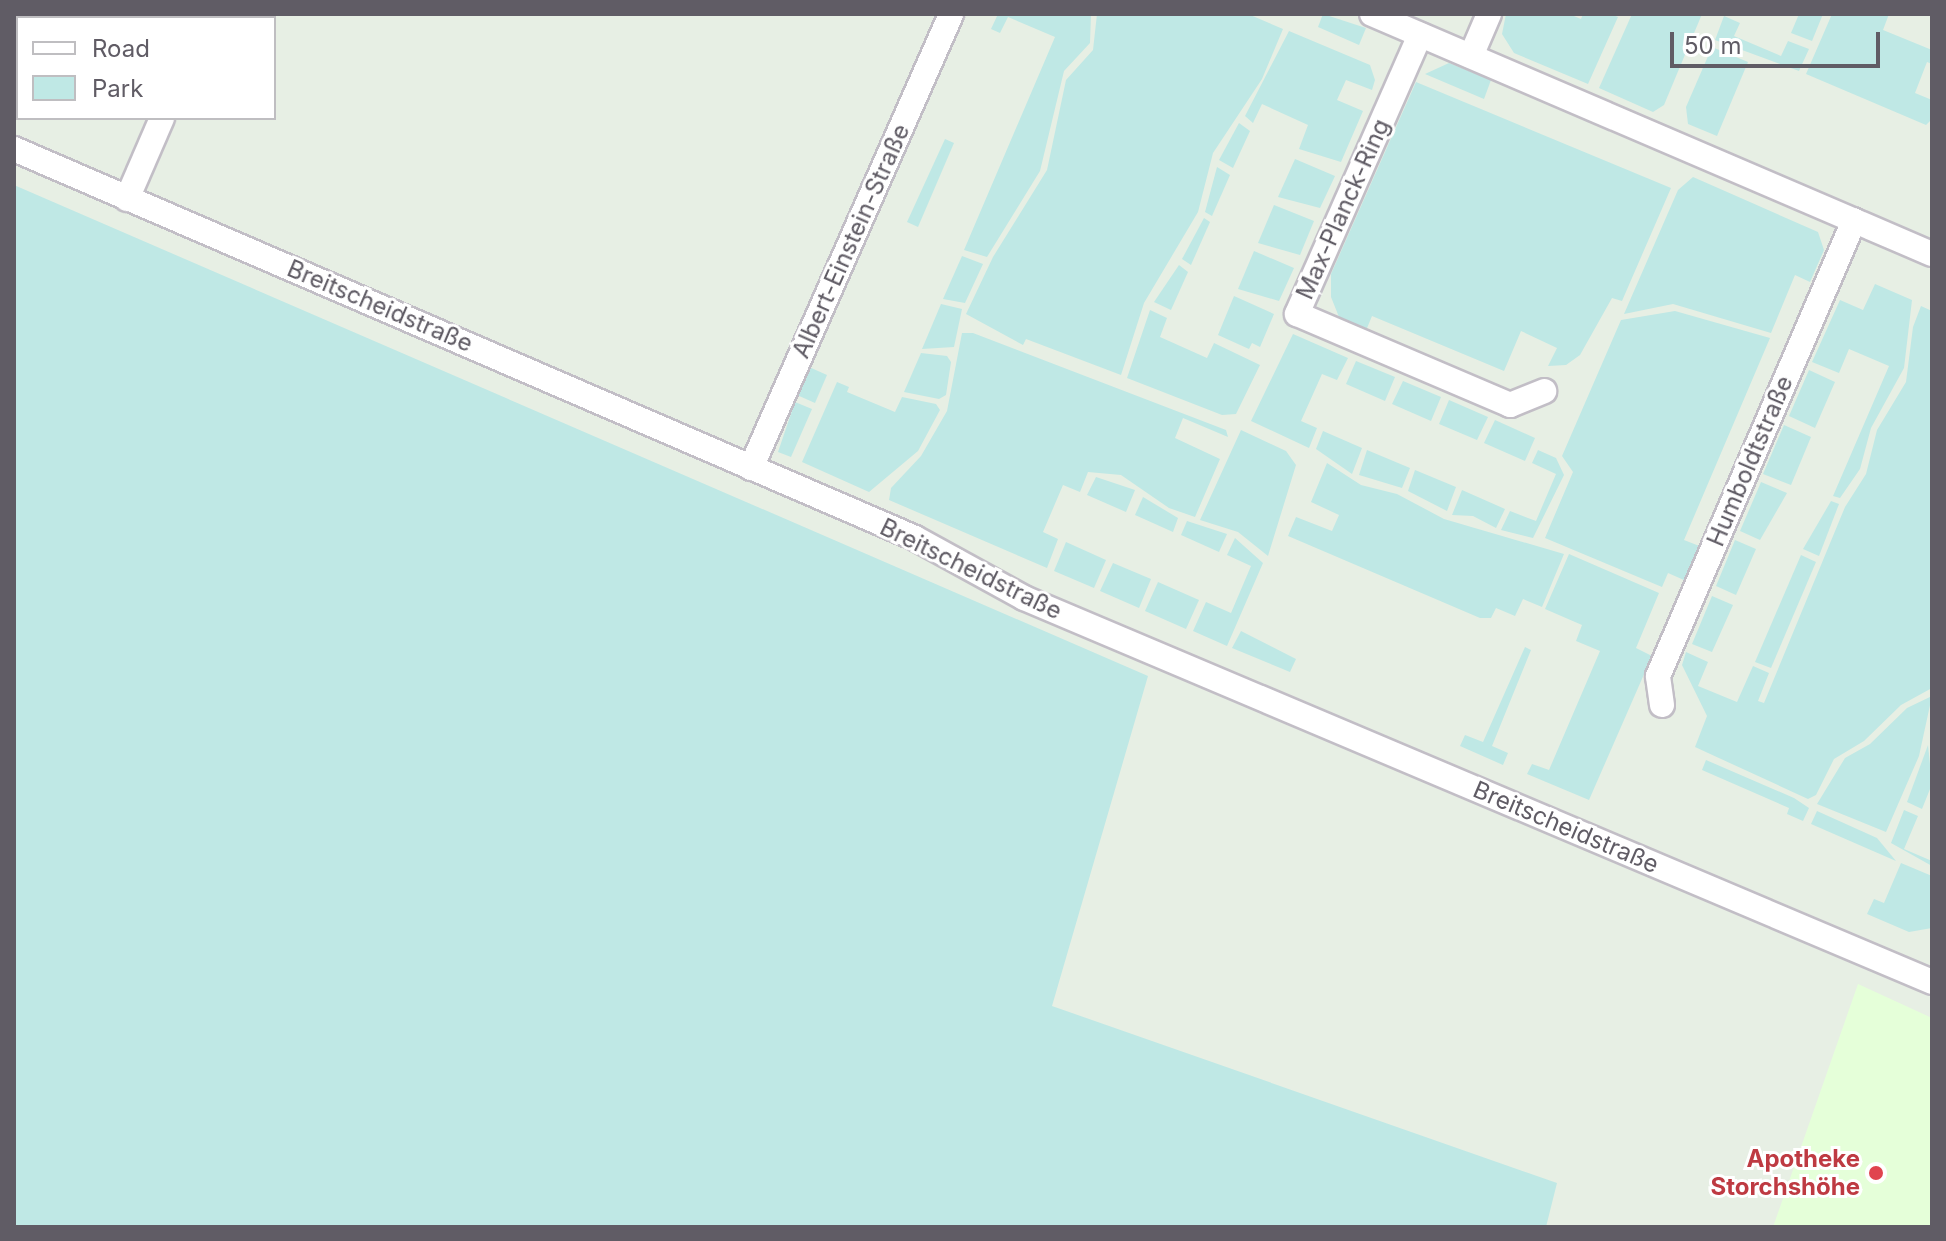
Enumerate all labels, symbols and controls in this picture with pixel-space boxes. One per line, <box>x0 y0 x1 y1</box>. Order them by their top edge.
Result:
legend <box>16 16 276 120</box>
scale bar <box>1674 16 1884 66</box>
text: 50 m <box>1684 31 1742 60</box>
text: Road <box>92 34 150 63</box>
text: Park <box>92 74 143 103</box>
street label: Max-Planck-Ring <box>1290 114 1396 304</box>
street label: Albert-Einstein-Straße <box>786 120 916 362</box>
street label: Breitscheidstraße <box>283 254 477 358</box>
street label: Humboldtstraße <box>1701 371 1799 551</box>
street label: Breitscheidstraße <box>875 513 1067 625</box>
street label: Breitscheidstraße <box>1469 775 1663 879</box>
place label: Apotheke Storchshöhe <box>1710 1145 1860 1201</box>
marker: Apotheke Storchshöhe <box>1867 1164 1885 1182</box>

